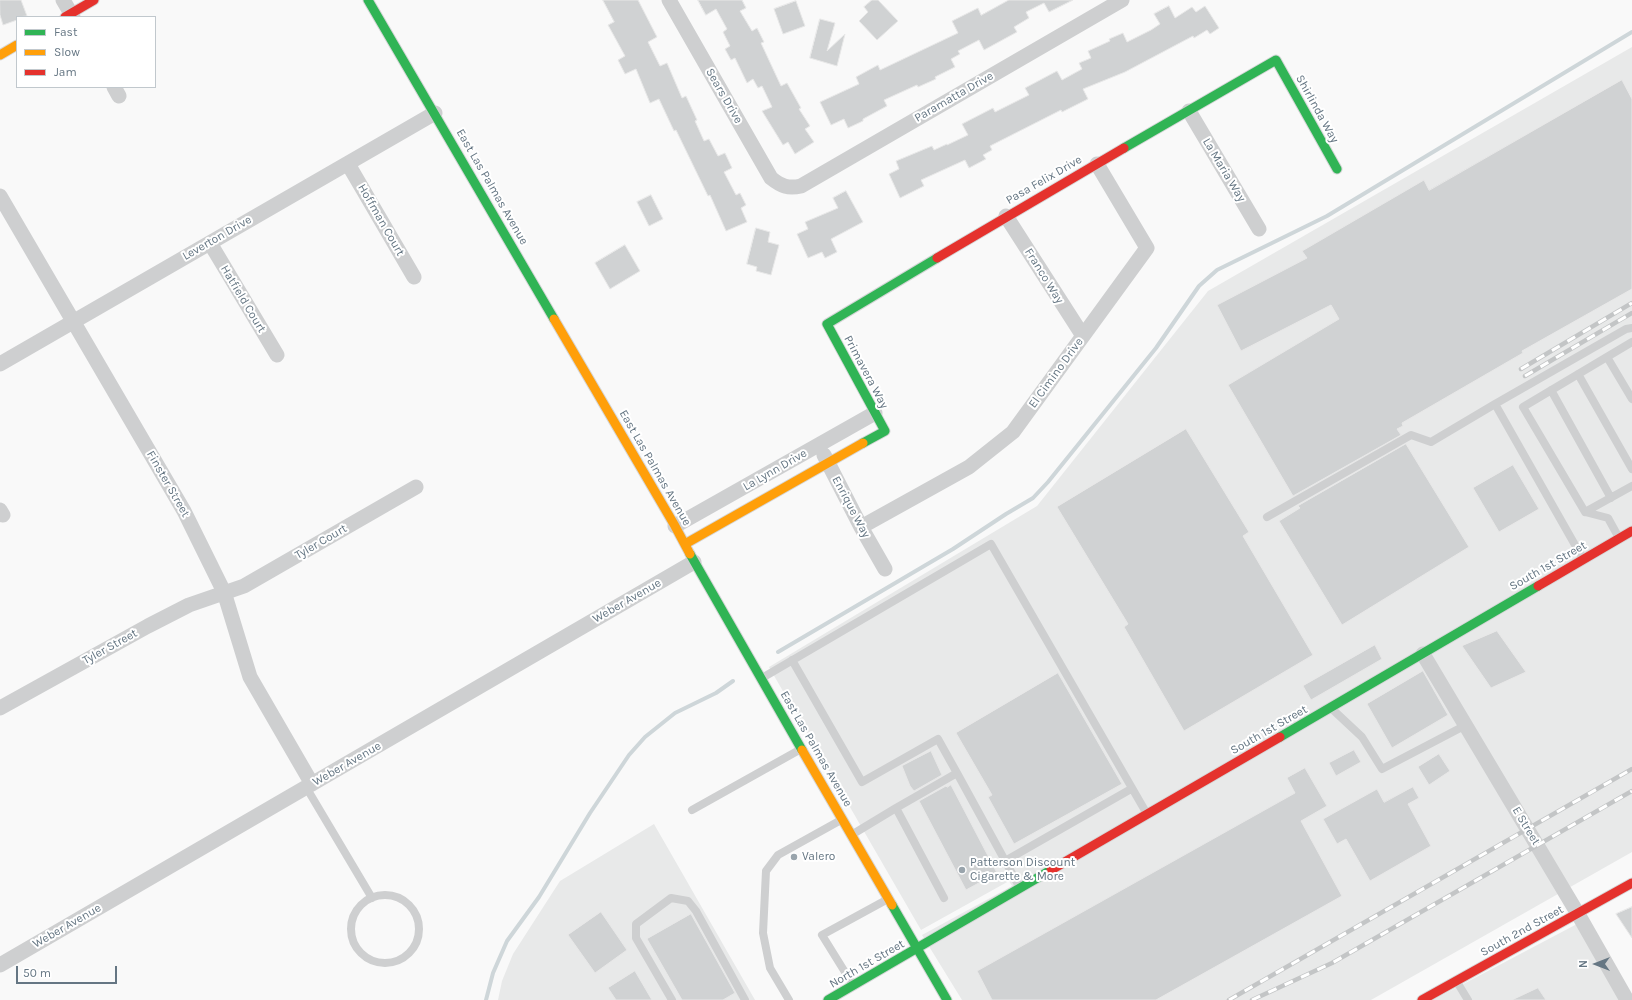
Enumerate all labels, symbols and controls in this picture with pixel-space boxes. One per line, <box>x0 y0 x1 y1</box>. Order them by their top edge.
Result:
legend <box>16 16 156 88</box>
text: Fast <box>54 25 77 39</box>
text: Slow <box>54 45 80 59</box>
text: Jam <box>54 65 77 79</box>
street label: Sears Drive <box>702 66 746 126</box>
street label: Paramatta Drive <box>912 69 996 125</box>
street label: Shirlinda Way <box>1292 72 1342 146</box>
street label: East Las Palmas Avenue <box>453 126 531 248</box>
street label: La Maria Way <box>1199 136 1249 204</box>
street label: Pasa Felix Drive <box>1004 152 1084 208</box>
street label: Hoffman Court <box>355 181 407 259</box>
street label: Leverton Drive <box>180 212 254 264</box>
street label: Franco Way <box>1021 246 1067 306</box>
street label: Hatfield Court <box>217 263 269 335</box>
street label: Primavera Way <box>841 333 891 411</box>
street label: El Cimino Drive <box>1026 335 1086 411</box>
street label: East Las Palmas Avenue <box>616 407 694 529</box>
street label: La Lynn Drive <box>741 446 809 494</box>
street label: Finster Street <box>143 448 193 520</box>
street label: Enrique Way <box>829 474 873 540</box>
street label: Tyler Court <box>293 521 349 563</box>
street label: South 1st Street <box>1507 538 1589 594</box>
street label: Weber Avenue <box>590 576 664 626</box>
street label: Tyler Street <box>80 626 140 668</box>
street label: East Las Palmas Avenue <box>777 688 855 810</box>
street label: South 1st Street <box>1228 702 1310 758</box>
street label: Weber Avenue <box>310 739 384 789</box>
street label: E Street <box>1509 804 1543 848</box>
place label: Valero <box>802 850 835 864</box>
marker: Valero <box>789 852 799 862</box>
place label: Patterson Discount Cigarette & More <box>970 856 1075 884</box>
marker: Patterson Discount Cigarette & More <box>957 865 967 875</box>
street label: Weber Avenue <box>30 901 104 951</box>
street label: South 2nd Street <box>1478 902 1566 960</box>
street label: North 1st Street <box>827 937 907 991</box>
north arrow <box>1576 944 1616 984</box>
scale bar <box>18 958 119 984</box>
text: N <box>1577 960 1590 968</box>
text: 50 m <box>23 966 51 980</box>

